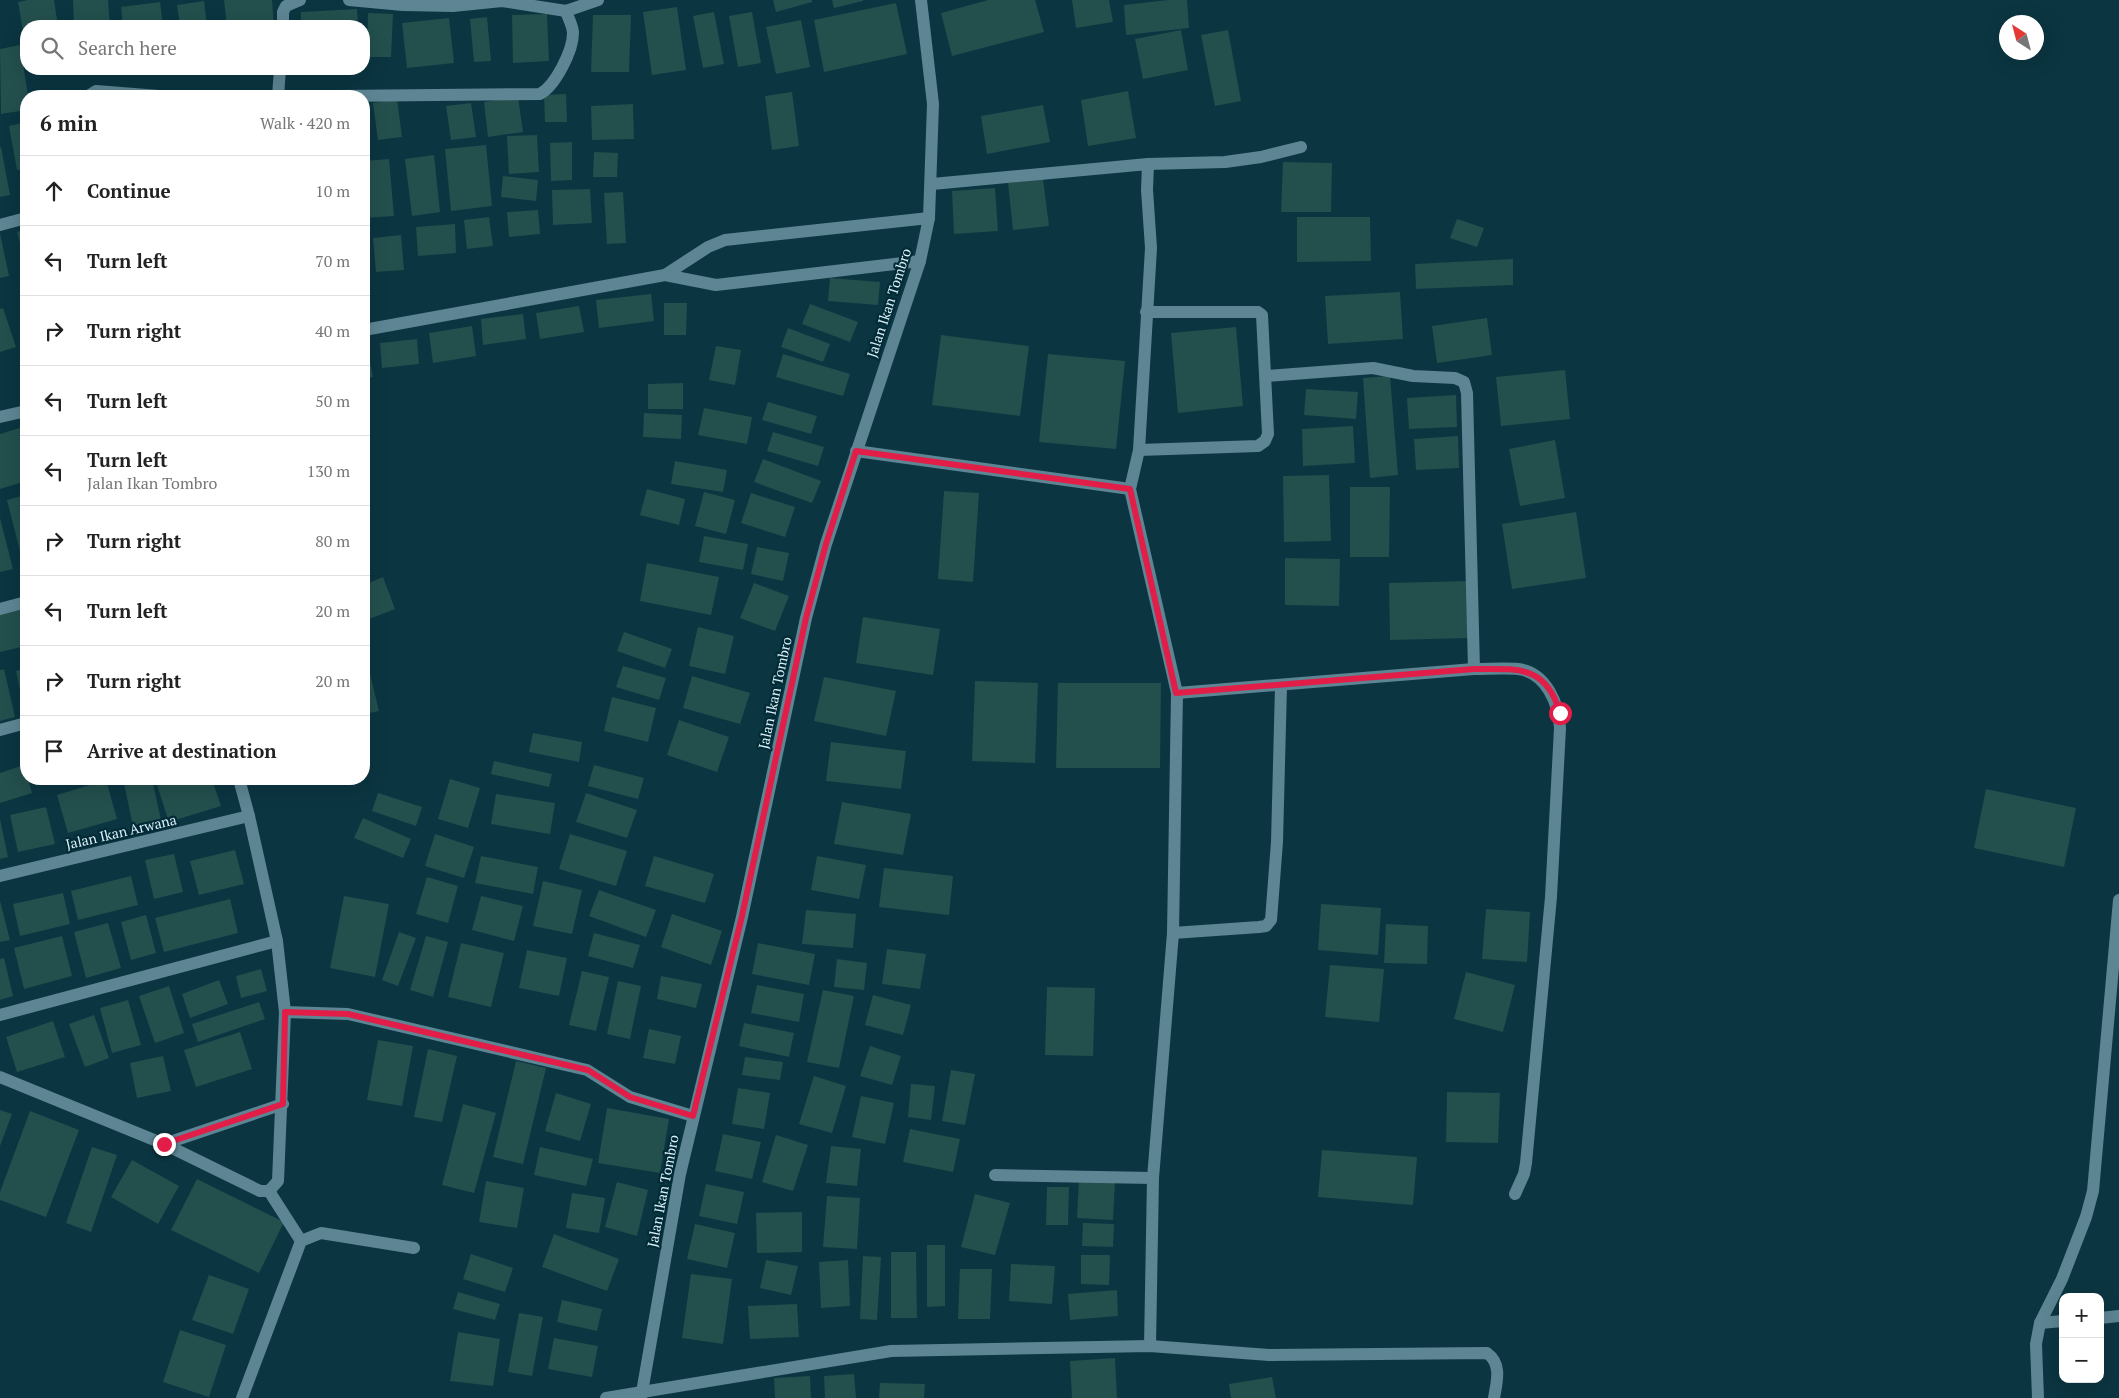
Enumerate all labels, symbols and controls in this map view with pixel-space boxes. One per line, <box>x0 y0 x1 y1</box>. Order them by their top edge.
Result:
north arrow <box>1999 15 2044 60</box>
search box <box>20 20 370 75</box>
icon: search <box>38 34 66 62</box>
text: Search here <box>78 35 177 60</box>
text: 6 min <box>40 109 97 137</box>
text: Walk · 420 m <box>260 112 350 134</box>
icon: ahead <box>40 177 68 205</box>
text: Continue <box>87 178 171 203</box>
text: 10 m <box>315 180 350 202</box>
street label: Jalan Ikan Tombro <box>862 245 915 360</box>
icon: left <box>40 247 68 275</box>
text: Turn left <box>87 248 168 273</box>
text: 70 m <box>315 250 350 272</box>
icon: right <box>40 317 68 345</box>
text: Turn right <box>87 318 181 343</box>
text: 40 m <box>315 320 350 342</box>
icon: left <box>40 387 68 415</box>
text: Turn left <box>87 388 168 413</box>
text: 50 m <box>315 390 350 412</box>
text: Turn left <box>87 447 168 472</box>
icon: left <box>40 457 68 485</box>
text: 130 m <box>307 460 350 482</box>
text: Jalan Ikan Tombro <box>87 472 217 494</box>
icon: right <box>40 527 68 555</box>
text: Turn right <box>87 528 181 553</box>
text: 80 m <box>315 530 350 552</box>
icon: left <box>40 597 68 625</box>
text: Turn left <box>87 598 168 623</box>
text: 20 m <box>315 600 350 622</box>
street label: Jalan Ikan Tombro <box>753 635 796 751</box>
icon: right <box>40 667 68 695</box>
text: Turn right <box>87 668 181 693</box>
text: 20 m <box>315 670 350 692</box>
route start <box>1549 702 1572 725</box>
icon: arrive <box>40 737 68 765</box>
text: Arrive at destination <box>87 738 276 763</box>
street label: Jalan Ikan Arwana <box>64 810 178 854</box>
route end <box>153 1133 176 1156</box>
street label: Jalan Ikan Tombro <box>642 1133 683 1249</box>
map controls <box>2059 1293 2104 1383</box>
button: + <box>2059 1293 2104 1338</box>
button: − <box>2059 1338 2104 1383</box>

